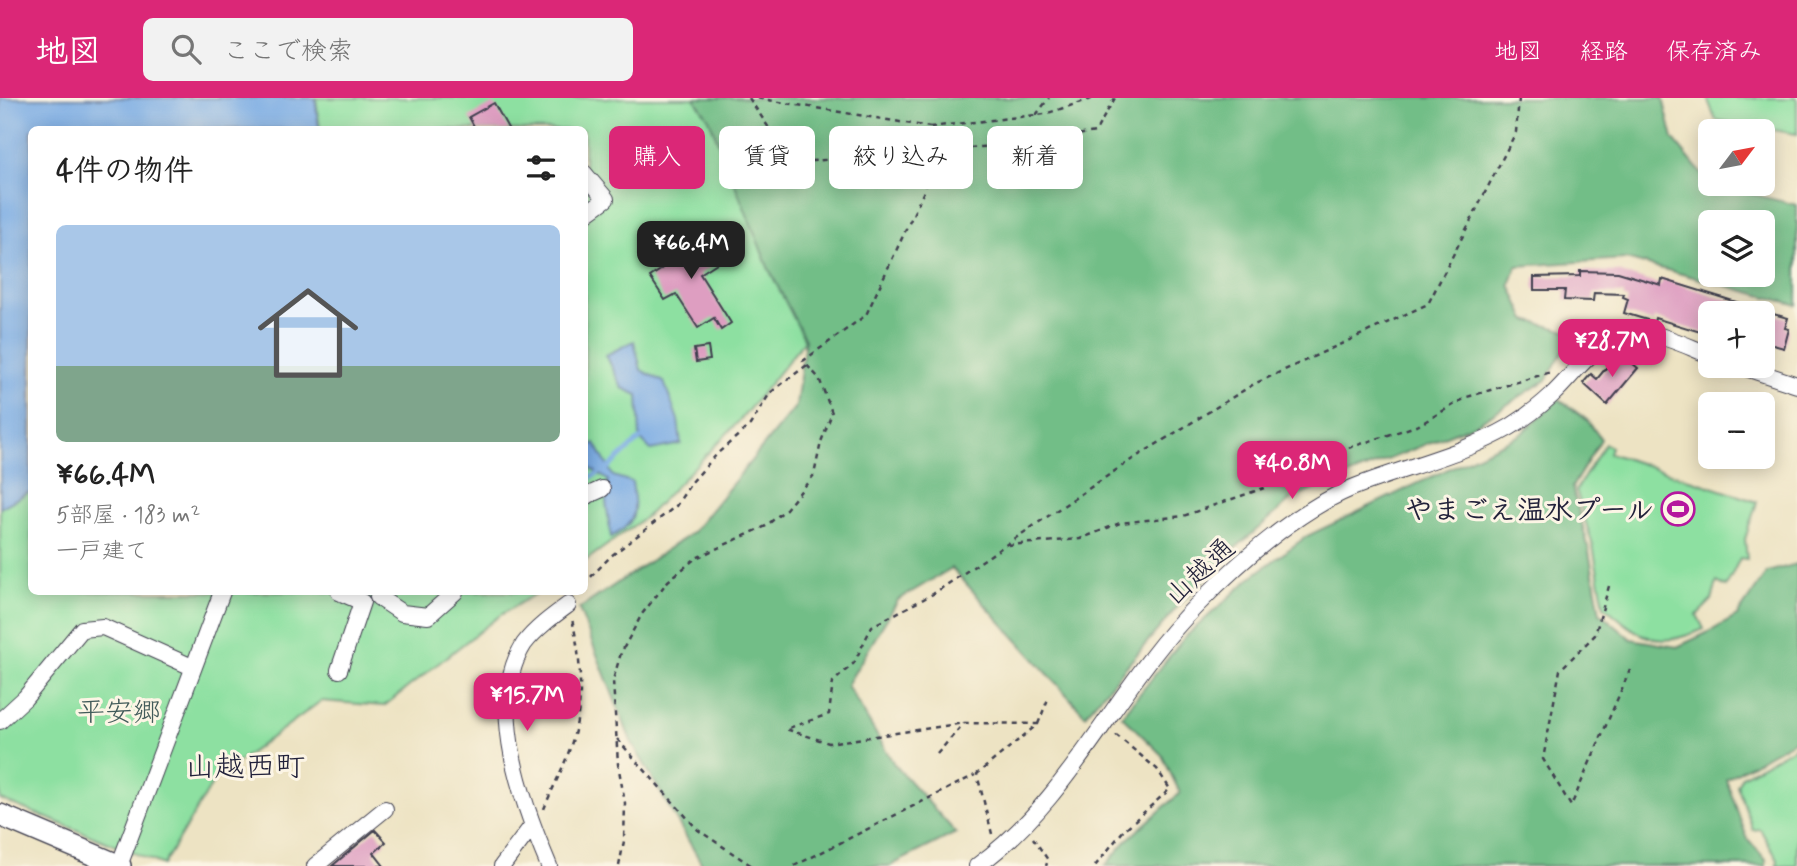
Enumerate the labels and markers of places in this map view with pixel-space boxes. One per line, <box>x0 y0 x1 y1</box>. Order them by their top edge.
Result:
pin: ¥66.4M <box>634 222 748 281</box>
pin: ¥28.7M <box>1555 320 1669 379</box>
pin: ¥40.8M <box>1235 442 1349 501</box>
sports icon: やまごえ温水プール <box>1659 490 1697 528</box>
place label: やまごえ温水プール <box>1405 493 1654 530</box>
pin: ¥15.7M <box>470 674 584 733</box>

